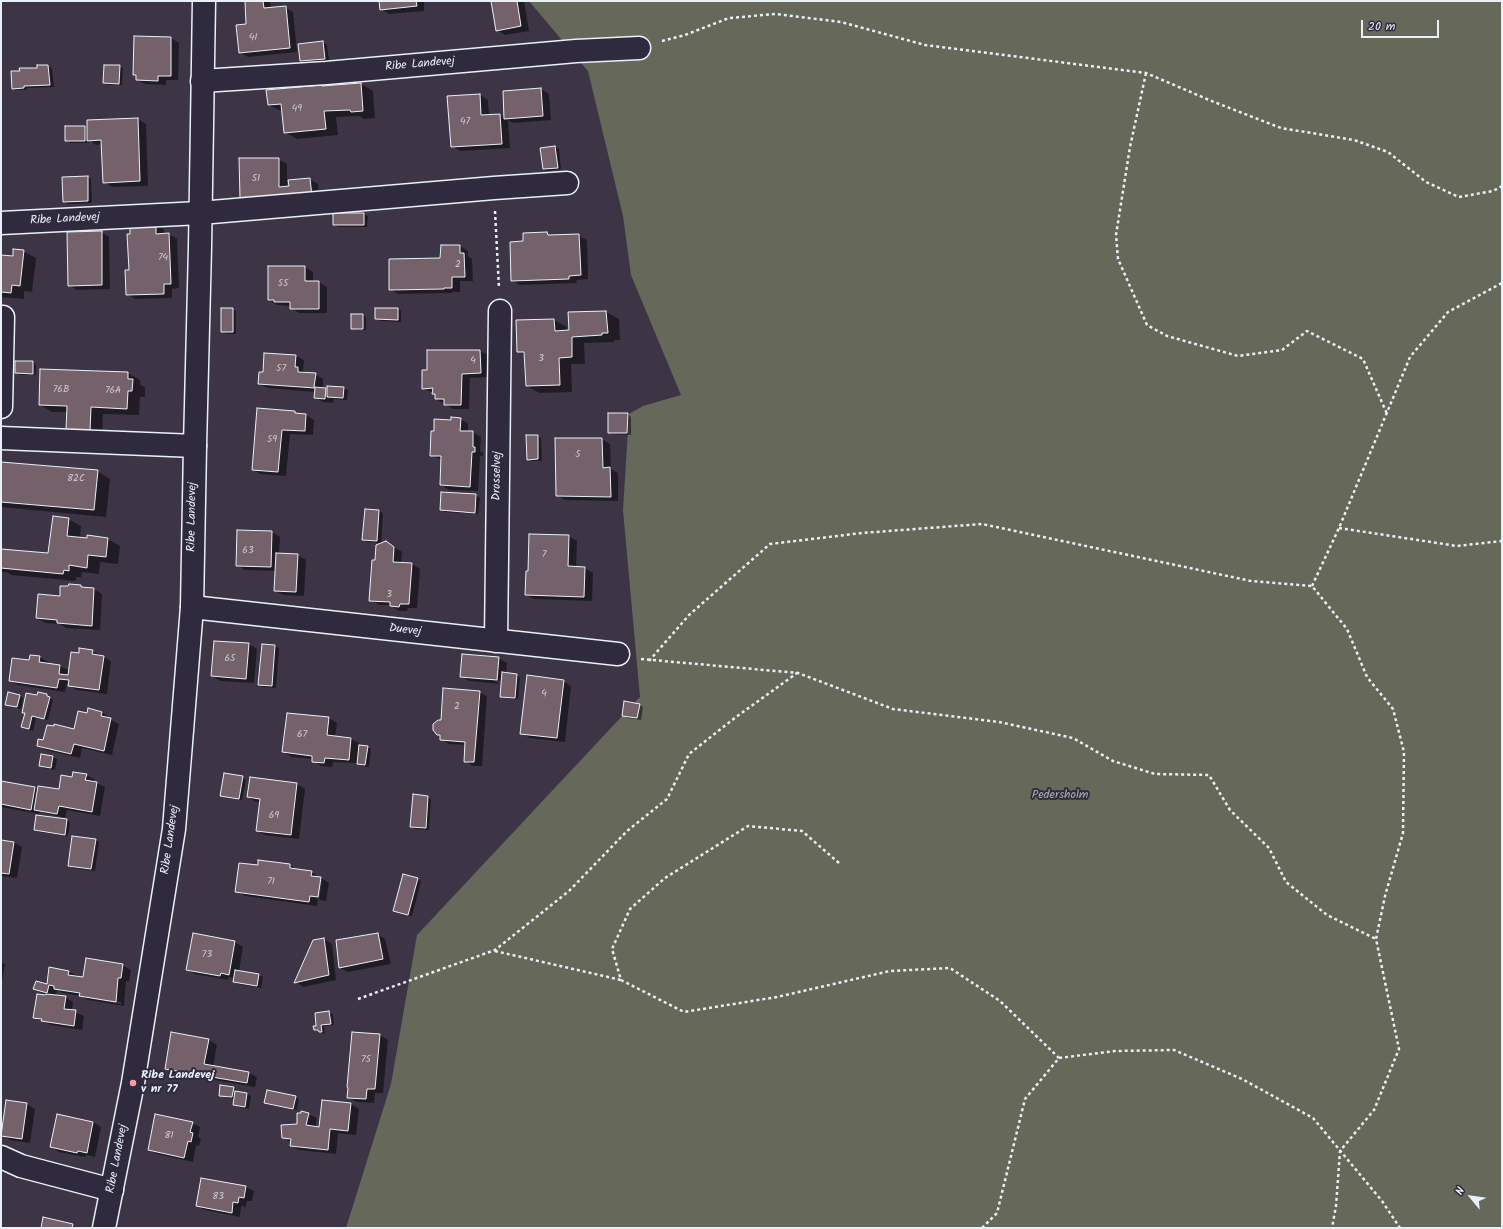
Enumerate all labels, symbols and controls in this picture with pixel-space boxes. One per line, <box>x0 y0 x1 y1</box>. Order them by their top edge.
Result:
scale bar <box>1363 12 1441 38</box>
text: 20 m <box>1368 17 1395 36</box>
house number: 41 <box>249 32 257 44</box>
street label: Ribe Landevej <box>385 55 455 75</box>
house number: 49 <box>292 103 302 115</box>
house number: 47 <box>460 116 470 128</box>
house number: 51 <box>252 173 260 185</box>
street label: Ribe Landevej <box>30 211 100 229</box>
house number: 74 <box>158 252 168 264</box>
house number: 2 <box>455 259 461 271</box>
house number: 55 <box>278 278 288 290</box>
house number: 3 <box>538 353 544 365</box>
house number: 4 <box>470 355 476 367</box>
house number: 57 <box>276 363 286 375</box>
house number: 76B <box>53 384 69 396</box>
house number: 76A <box>105 385 121 397</box>
house number: 59 <box>267 434 277 446</box>
house number: 5 <box>575 449 581 461</box>
street label: Drosselvej <box>490 451 506 501</box>
house number: 82C <box>67 473 85 485</box>
street label: Ribe Landevej <box>185 482 201 552</box>
house number: 63 <box>242 545 254 557</box>
house number: 7 <box>542 549 546 561</box>
house number: 3 <box>386 589 392 601</box>
street label: Duevej <box>388 622 422 640</box>
house number: 65 <box>225 653 235 665</box>
house number: 4 <box>541 688 547 700</box>
house number: 2 <box>454 701 460 713</box>
house number: 67 <box>297 729 307 741</box>
park label: Pedersholm <box>1032 789 1088 803</box>
street label: Ribe Landevej <box>159 804 183 876</box>
house number: 69 <box>269 810 279 822</box>
house number: 71 <box>267 876 275 888</box>
house number: 73 <box>202 949 212 961</box>
house number: 75 <box>361 1054 371 1066</box>
place label: Ribe Landevej v nr 77 <box>141 1069 214 1097</box>
marker: Ribe Landevej v nr 77 <box>128 1078 138 1088</box>
street label: Ribe Landevej <box>104 1123 132 1195</box>
house number: 81 <box>164 1130 174 1142</box>
north arrow <box>1451 1177 1491 1217</box>
text: N <box>1451 1184 1470 1199</box>
house number: 83 <box>212 1191 224 1203</box>

